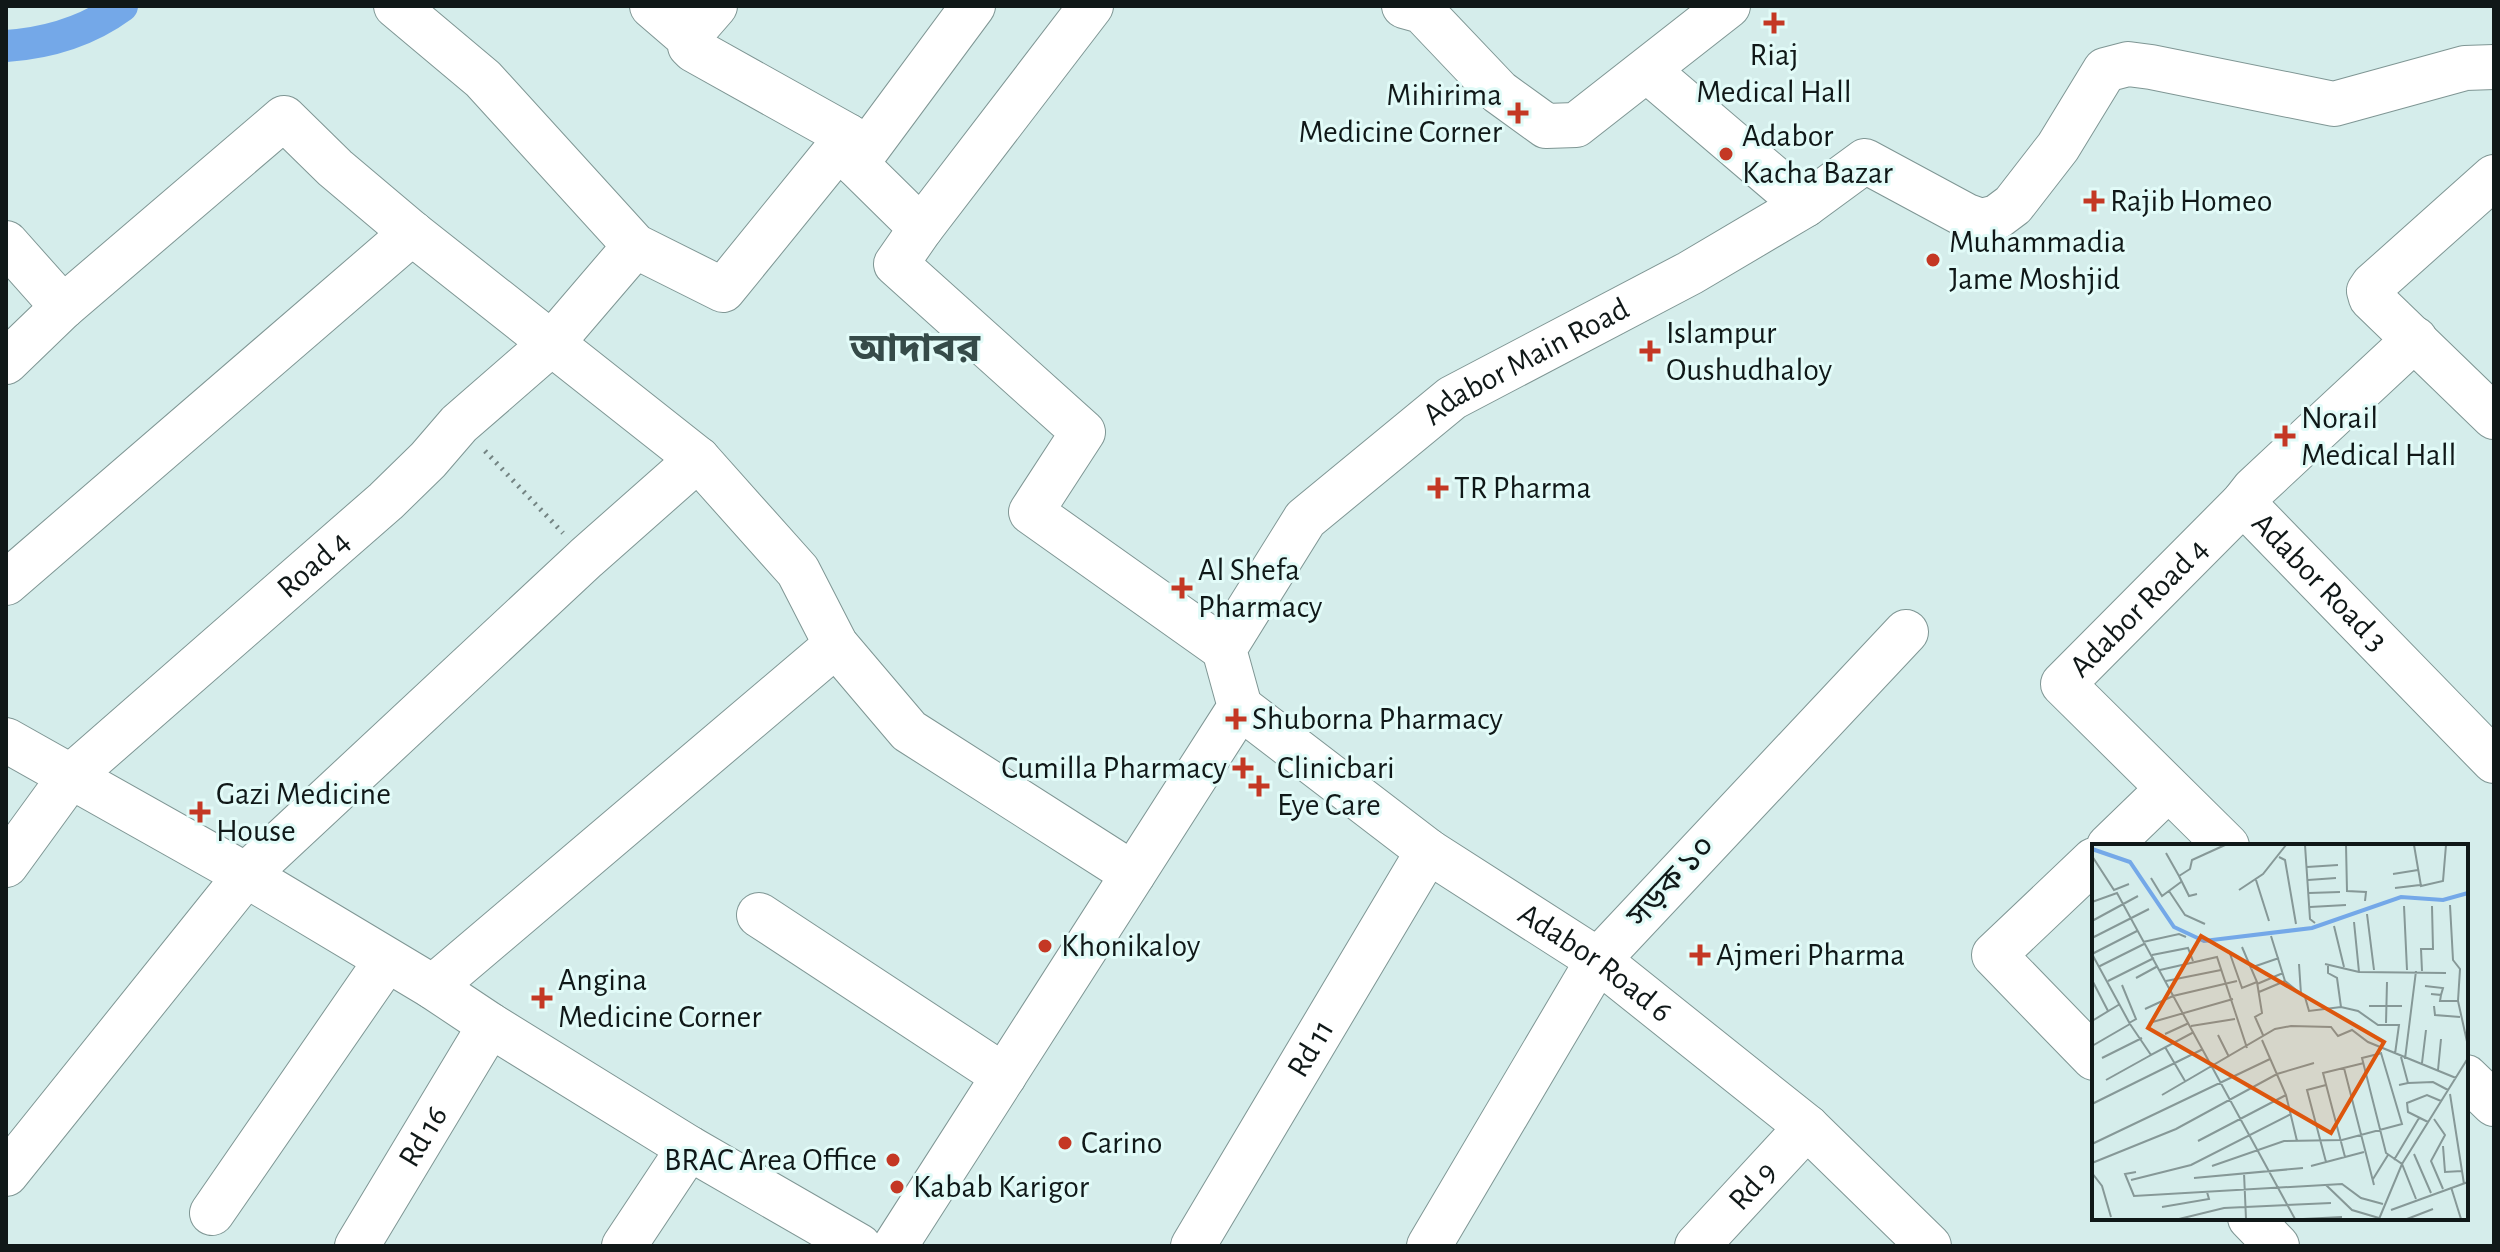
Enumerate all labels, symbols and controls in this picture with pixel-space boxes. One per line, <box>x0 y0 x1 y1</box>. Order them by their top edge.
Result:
marker: Riaj Medical Hall <box>1765 14 1783 32</box>
place label: Riaj Medical Hall <box>1696 39 1852 108</box>
place label: Mihirima Medicine Corner <box>1298 79 1503 148</box>
marker: Mihirima Medicine Corner <box>1509 104 1527 122</box>
place label: Adabor Kacha Bazar <box>1742 120 1894 189</box>
marker: Adabor Kacha Bazar <box>1717 145 1735 163</box>
place label: Rajib Homeo <box>2110 185 2273 217</box>
marker: Rajib Homeo <box>2085 192 2103 210</box>
place label: Muhammadia Jame Moshjid <box>1949 226 2126 295</box>
marker: Muhammadia Jame Moshjid <box>1924 251 1942 269</box>
street label: Adabor Main Road <box>1417 292 1634 431</box>
place label: Islampur Oushudhaloy <box>1666 317 1833 386</box>
district label: আদাবর <box>849 329 981 369</box>
marker: Islampur Oushudhaloy <box>1641 342 1659 360</box>
place label: Norail Medical Hall <box>2301 402 2457 471</box>
marker: Norail Medical Hall <box>2276 427 2294 445</box>
place label: TR Pharma <box>1454 472 1591 504</box>
marker: TR Pharma <box>1429 479 1447 497</box>
street label: Adabor Road 3 <box>2246 507 2394 657</box>
street label: Road 4 <box>271 525 356 604</box>
street label: Adabor Road 4 <box>2064 532 2214 683</box>
place label: Al Shefa Pharmacy <box>1198 554 1323 623</box>
marker: Al Shefa Pharmacy <box>1173 579 1191 597</box>
place label: Shuborna Pharmacy <box>1252 703 1503 735</box>
marker: Shuborna Pharmacy <box>1227 710 1245 728</box>
place label: Cumilla Pharmacy <box>1001 752 1227 784</box>
place label: Clinicbari Eye Care <box>1277 752 1395 821</box>
marker: Cumilla Pharmacy <box>1234 759 1252 777</box>
marker: Clinicbari Eye Care <box>1248 775 1270 797</box>
place label: Gazi Medicine House <box>216 778 391 847</box>
marker: Gazi Medicine House <box>191 803 209 821</box>
street label: সড়ক ১০ <box>1621 829 1721 933</box>
inset map <box>2092 844 2468 1220</box>
street label: Adabor Road 6 <box>1513 897 1678 1028</box>
place label: Khonikaloy <box>1061 930 1201 962</box>
marker: Khonikaloy <box>1036 937 1054 955</box>
place label: Ajmeri Pharma <box>1716 939 1905 971</box>
marker: Ajmeri Pharma <box>1691 946 1709 964</box>
place label: Angina Medicine Corner <box>558 964 762 1033</box>
marker: Angina Medicine Corner <box>533 989 551 1007</box>
street label: Rd 11 <box>1281 1014 1340 1083</box>
street label: Rd 16 <box>393 1100 453 1172</box>
place label: Carino <box>1081 1127 1162 1159</box>
marker: Carino <box>1056 1134 1074 1152</box>
place label: BRAC Area Office <box>664 1144 877 1176</box>
marker: BRAC Area Office <box>884 1151 902 1169</box>
street label: Rd 9 <box>1723 1155 1783 1216</box>
place label: Kabab Karigor <box>913 1171 1090 1203</box>
marker: Kabab Karigor <box>888 1178 906 1196</box>

